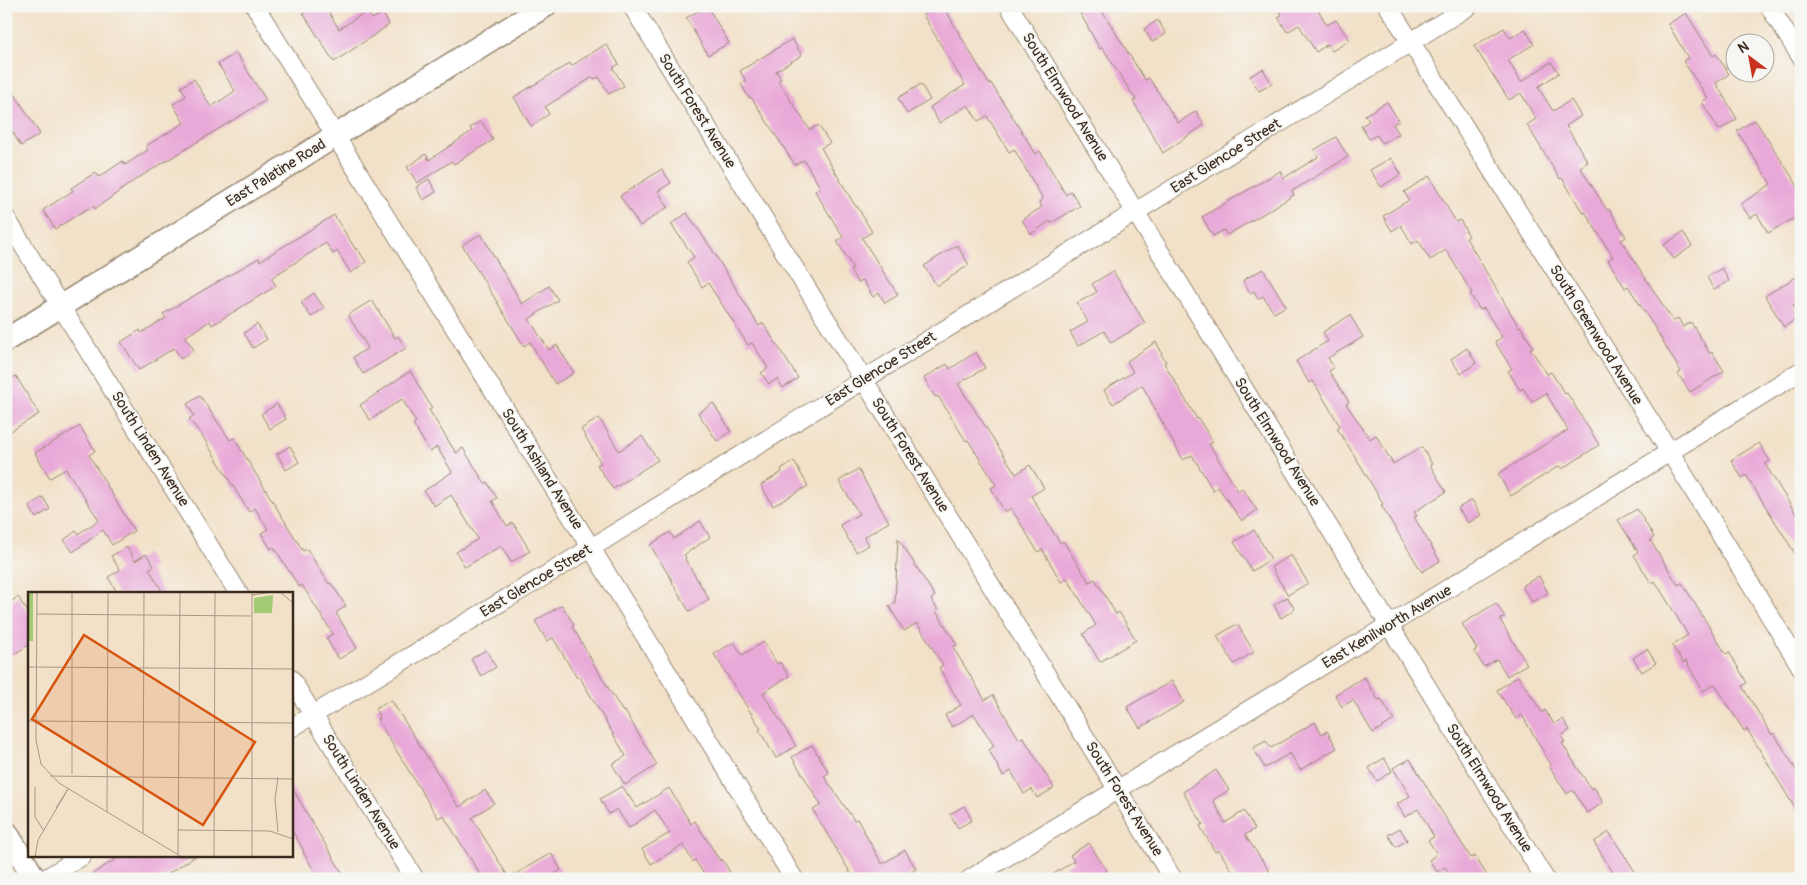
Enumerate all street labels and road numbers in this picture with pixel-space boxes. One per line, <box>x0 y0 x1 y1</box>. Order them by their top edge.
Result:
street label: South Elmwood Avenue <box>1018 29 1113 165</box>
street label: South Forest Avenue <box>654 50 740 172</box>
street label: East Glencoe Street <box>1167 114 1286 198</box>
street label: East Palatine Road <box>222 135 330 211</box>
street label: South Greenwood Avenue <box>1545 261 1647 409</box>
street label: East Glencoe Street <box>822 327 941 411</box>
street label: South Elmwood Avenue <box>1230 374 1325 510</box>
street label: South Linden Avenue <box>107 388 194 511</box>
street label: South Forest Avenue <box>867 394 953 516</box>
street label: South Ashland Avenue <box>497 405 587 534</box>
street label: East Glencoe Street <box>477 540 596 622</box>
street label: East Kenilworth Avenue <box>1319 581 1456 673</box>
street label: South Elmwood Avenue <box>1442 720 1537 856</box>
street label: South Linden Avenue <box>318 731 405 854</box>
street label: South Forest Avenue <box>1081 738 1167 860</box>

